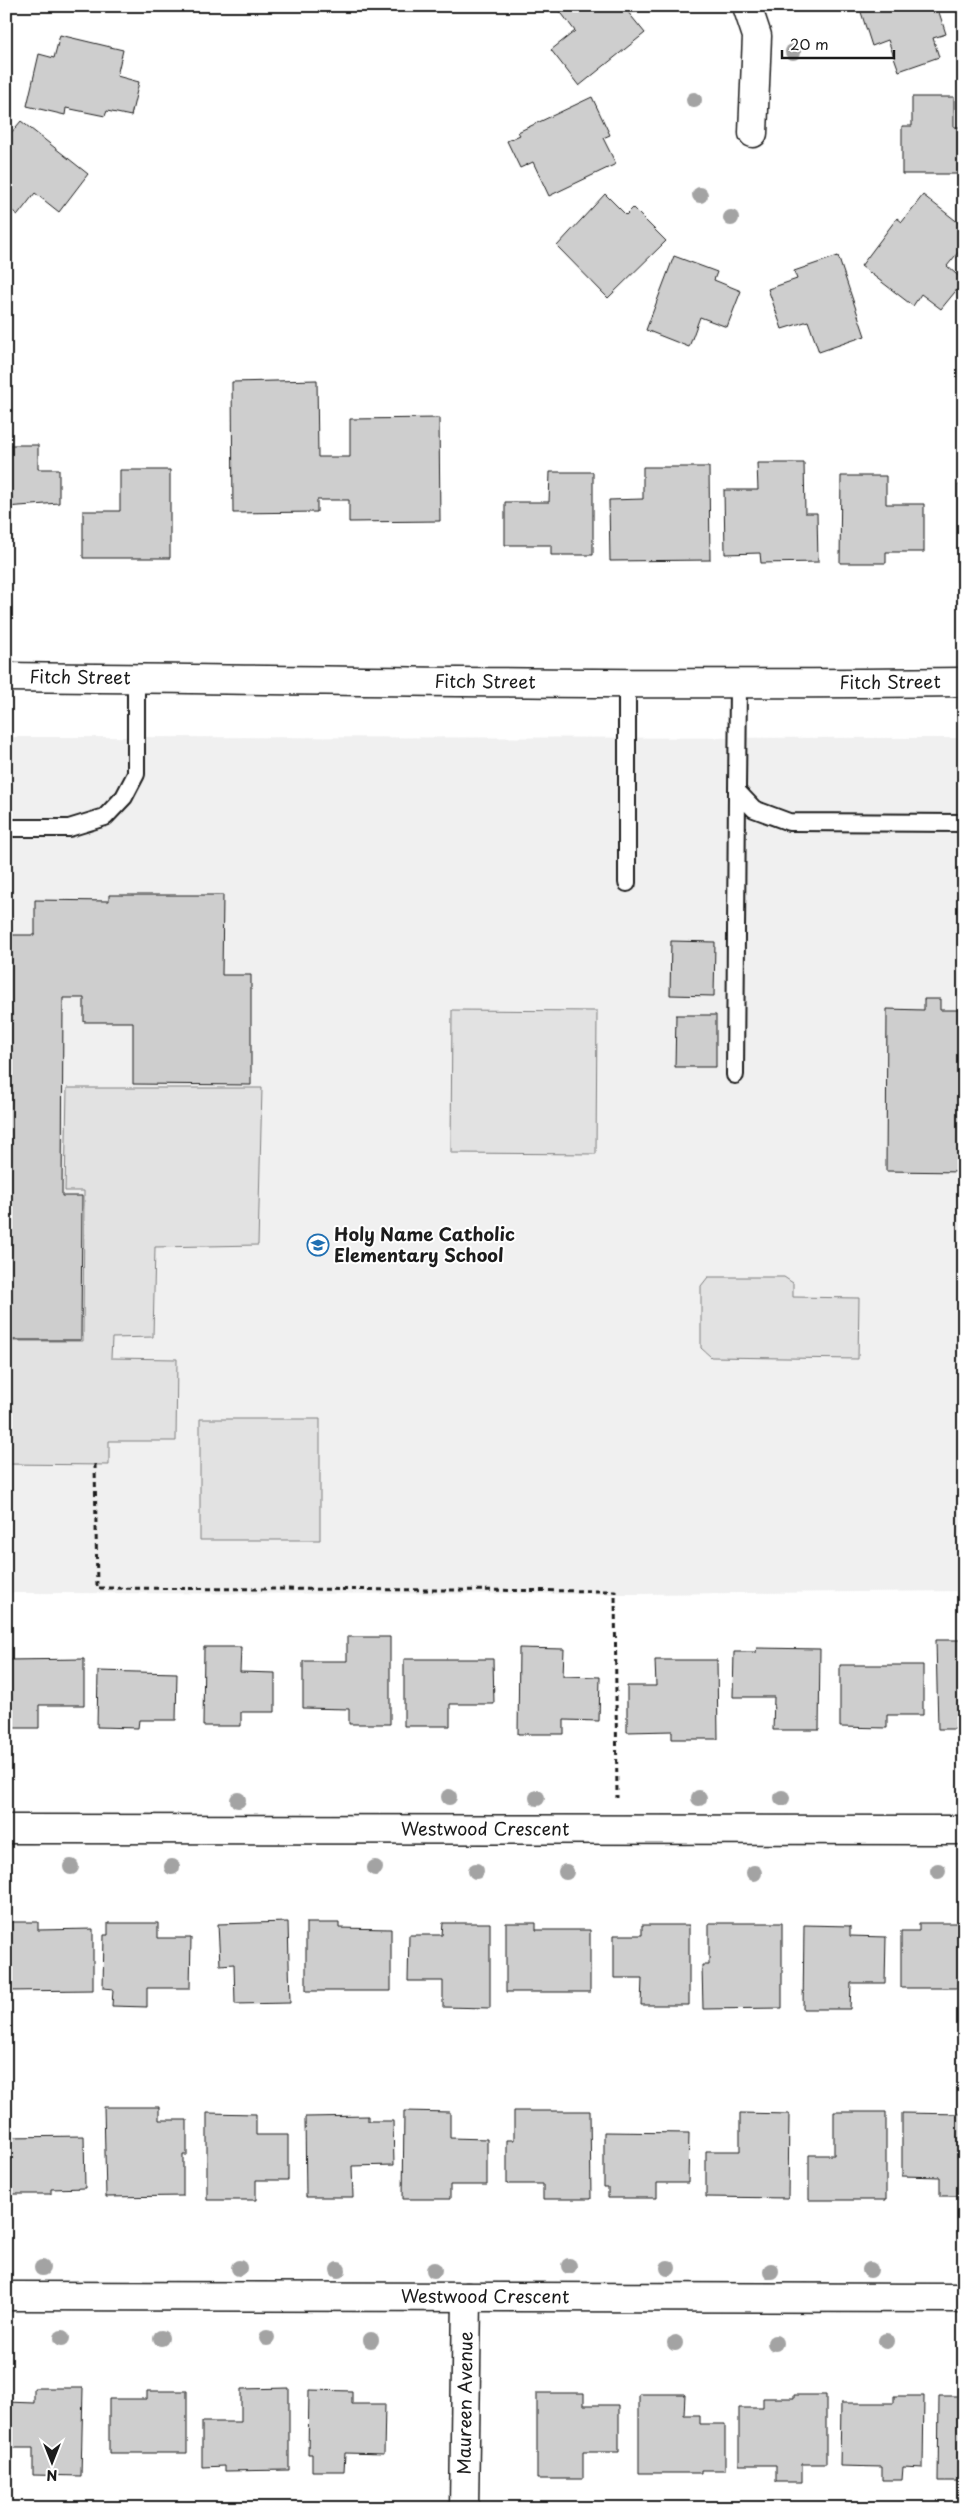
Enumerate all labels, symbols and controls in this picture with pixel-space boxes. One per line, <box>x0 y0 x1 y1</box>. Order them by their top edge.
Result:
scale bar <box>782 28 895 60</box>
text: 20 m <box>790 32 829 55</box>
street label: Fitch Street <box>29 662 131 690</box>
street label: Fitch Street <box>434 667 536 695</box>
street label: Fitch Street <box>839 667 941 695</box>
place label: Holy Name Catholic Elementary School <box>334 1220 515 1268</box>
school or university icon: Holy Name Catholic Elementary School <box>306 1233 330 1257</box>
street label: Westwood Crescent <box>401 1814 569 1842</box>
street label: Westwood Crescent <box>401 2282 569 2309</box>
street label: Maureen Avenue <box>449 2331 479 2475</box>
north arrow <box>28 2436 78 2486</box>
text: N <box>46 2465 58 2486</box>

